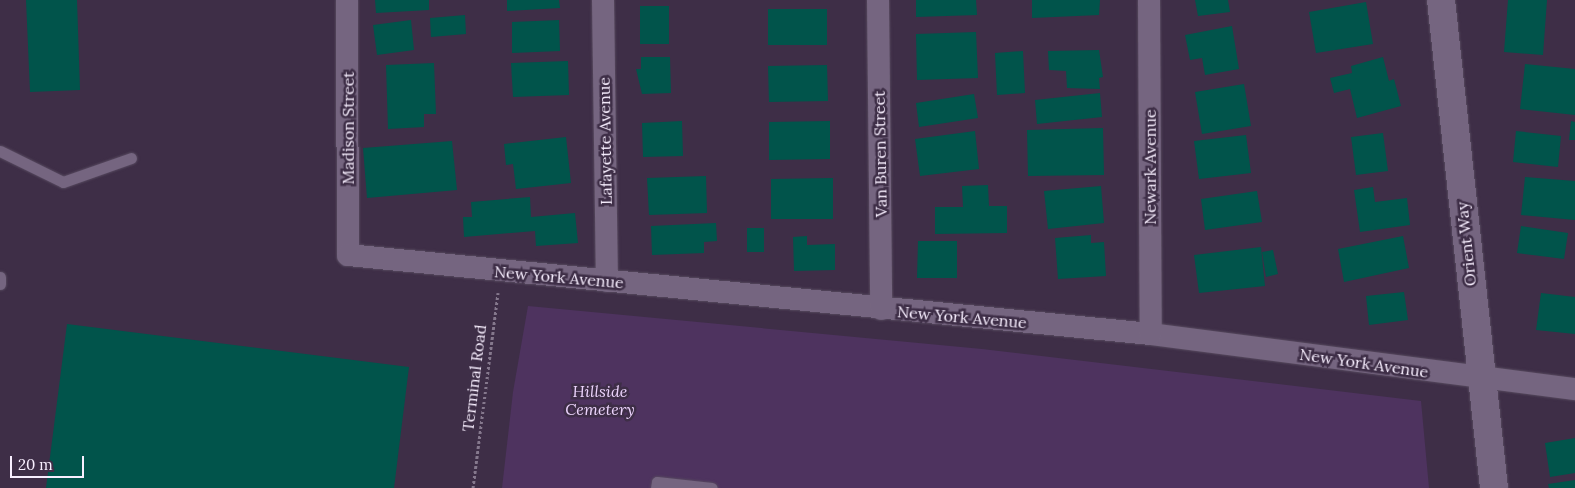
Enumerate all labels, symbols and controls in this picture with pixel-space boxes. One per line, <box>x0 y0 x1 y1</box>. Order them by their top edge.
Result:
street label: Madison Street <box>338 71 358 185</box>
street label: Lafayette Avenue <box>594 77 616 205</box>
street label: Van Buren Street <box>869 91 891 217</box>
street label: Newark Avenue <box>1140 109 1160 225</box>
street label: Orient Way <box>1452 201 1480 287</box>
street label: New York Avenue <box>493 262 625 292</box>
street label: New York Avenue <box>896 302 1028 332</box>
street label: Terminal Road <box>458 323 490 433</box>
street label: New York Avenue <box>1298 344 1430 382</box>
park label: Hillside Cemetery <box>565 381 635 419</box>
scale bar <box>12 446 86 478</box>
text: 20 m <box>18 455 53 474</box>

